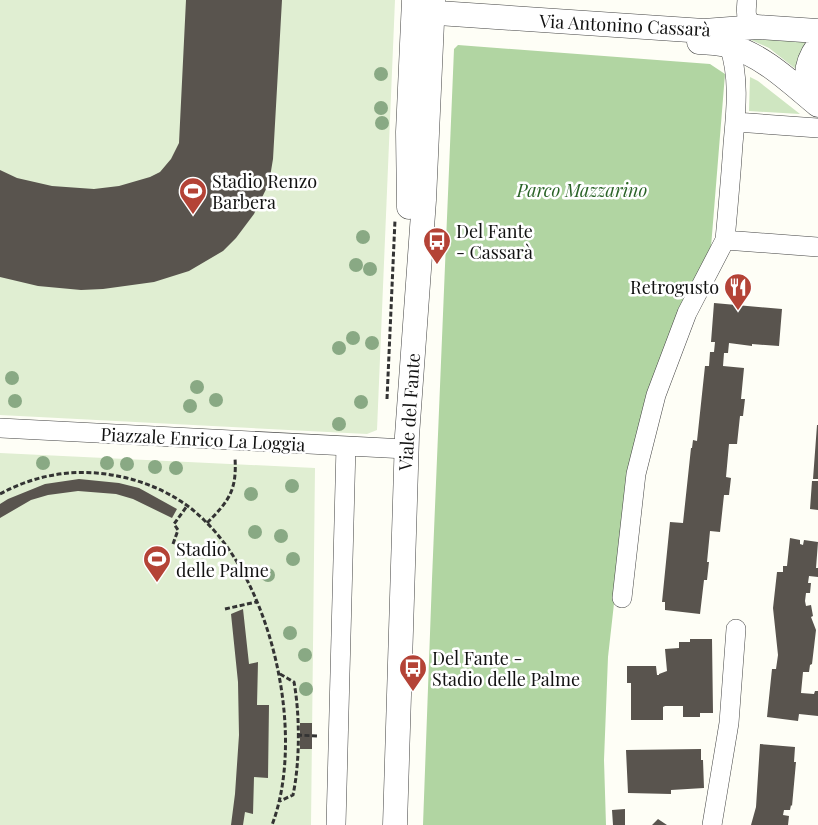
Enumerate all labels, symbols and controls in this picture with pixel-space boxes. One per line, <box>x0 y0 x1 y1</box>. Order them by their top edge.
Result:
street label: Via Antonino Cassarà <box>538 8 711 41</box>
place label: Stadio Renzo Barbera <box>212 169 317 214</box>
sports icon: Stadio Renzo Barbera <box>178 176 208 215</box>
park label: Parco Mazzarino <box>516 178 648 202</box>
place label: Del Fante - Cassarà <box>456 219 533 264</box>
bus stop icon: Del Fante - Cassarà <box>422 226 452 265</box>
restaurant icon: Retrogusto <box>723 272 753 311</box>
place label: Retrogusto <box>630 275 719 299</box>
street label: Viale del Fante <box>393 352 425 473</box>
street label: Piazzale Enrico La Loggia <box>100 422 306 456</box>
place label: Stadio delle Palme <box>176 537 269 582</box>
sports icon: Stadio delle Palme <box>142 544 172 583</box>
place label: Del Fante - Stadio delle Palme <box>432 646 580 691</box>
bus stop icon: Del Fante - Stadio delle Palme <box>398 653 428 692</box>

